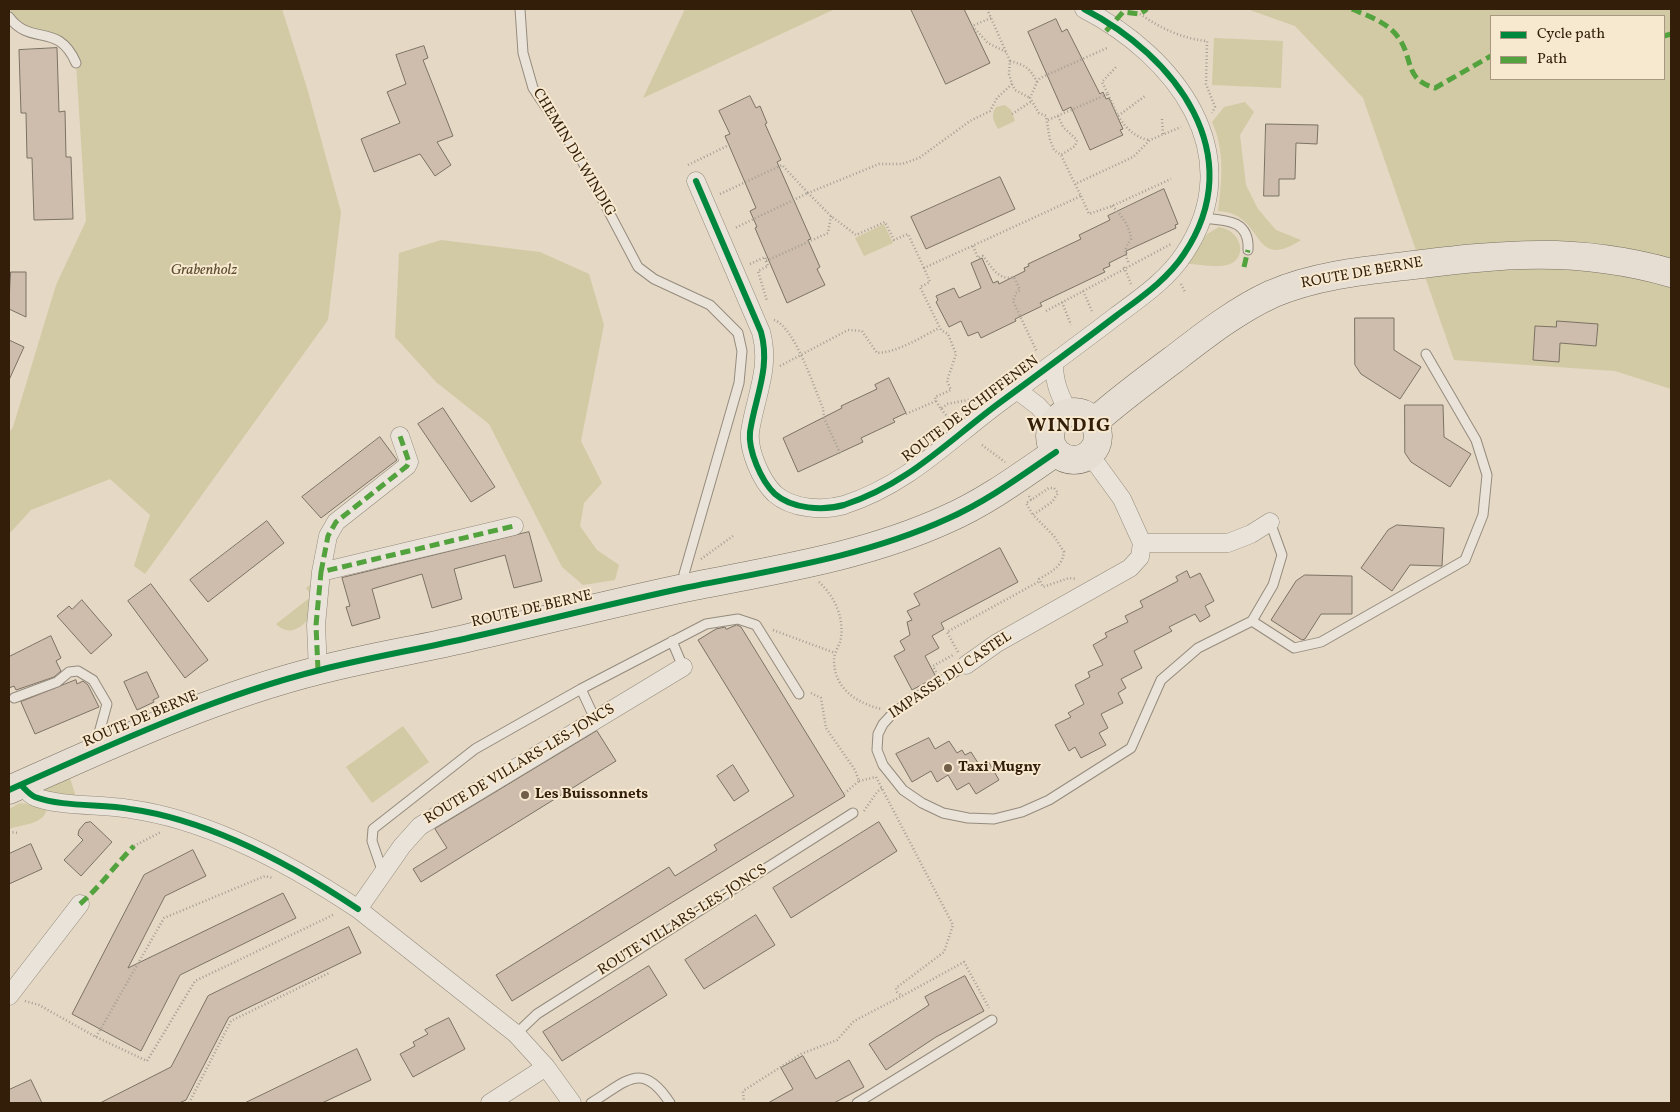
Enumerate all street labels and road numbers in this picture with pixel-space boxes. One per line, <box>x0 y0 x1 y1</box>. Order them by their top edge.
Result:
street label: CHEMIN DU WINDIG <box>528 86 618 220</box>
street label: ROUTE DE BERNE <box>1300 254 1424 294</box>
street label: ROUTE DE SCHIFFENEN <box>899 353 1043 467</box>
street label: ROUTE DE BERNE <box>470 587 594 633</box>
street label: IMPASSE DU CASTEL <box>886 628 1016 724</box>
street label: ROUTE DE BERNE <box>81 688 201 752</box>
street label: ROUTE DE VILLARS-LES-JONCS <box>421 701 619 829</box>
street label: ROUTE VILLARS-LES-JONCS <box>595 861 771 981</box>

